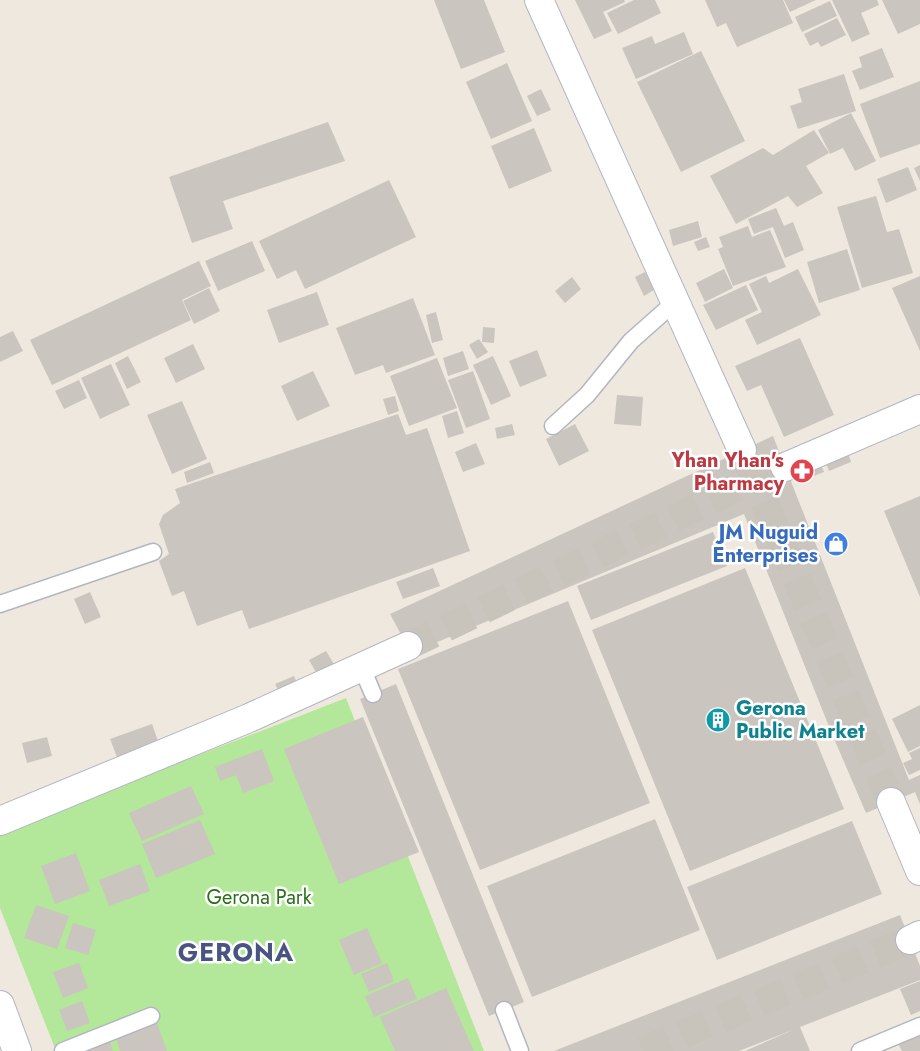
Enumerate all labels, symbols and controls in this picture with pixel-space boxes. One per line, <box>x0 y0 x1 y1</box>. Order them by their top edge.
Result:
place label: Yhan Yhan's Pharmacy <box>671 446 785 498</box>
pharmacy icon: Yhan Yhan's Pharmacy <box>789 458 815 484</box>
place label: JM Nuguid Enterprises <box>713 518 818 570</box>
shop icon: JM Nuguid Enterprises <box>823 531 849 557</box>
place label: Gerona Public Market <box>736 694 865 746</box>
building icon: Gerona Public Market <box>705 707 731 733</box>
park label: Gerona Park <box>206 883 312 912</box>
district label: GERONA <box>178 934 294 970</box>

